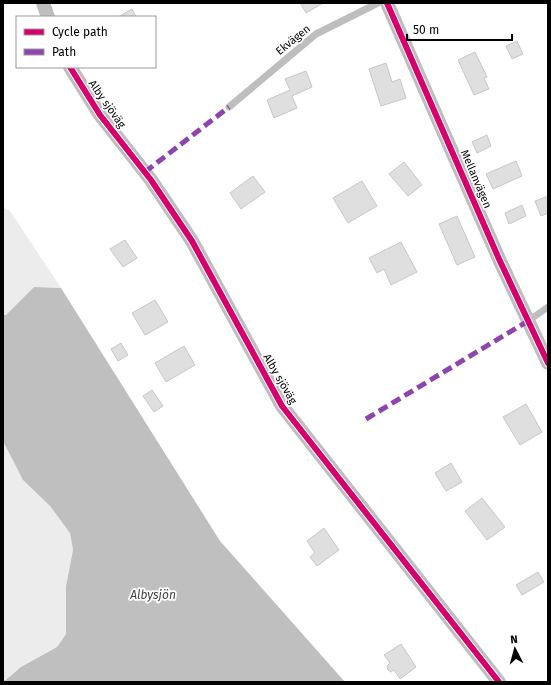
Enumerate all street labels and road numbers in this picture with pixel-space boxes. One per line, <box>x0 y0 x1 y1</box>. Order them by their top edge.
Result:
street label: Ekvägen <box>273 22 313 58</box>
street label: Alby sjöväg <box>86 77 128 131</box>
street label: Mellanvägen <box>458 148 494 210</box>
street label: Alby sjöväg <box>260 352 300 407</box>

